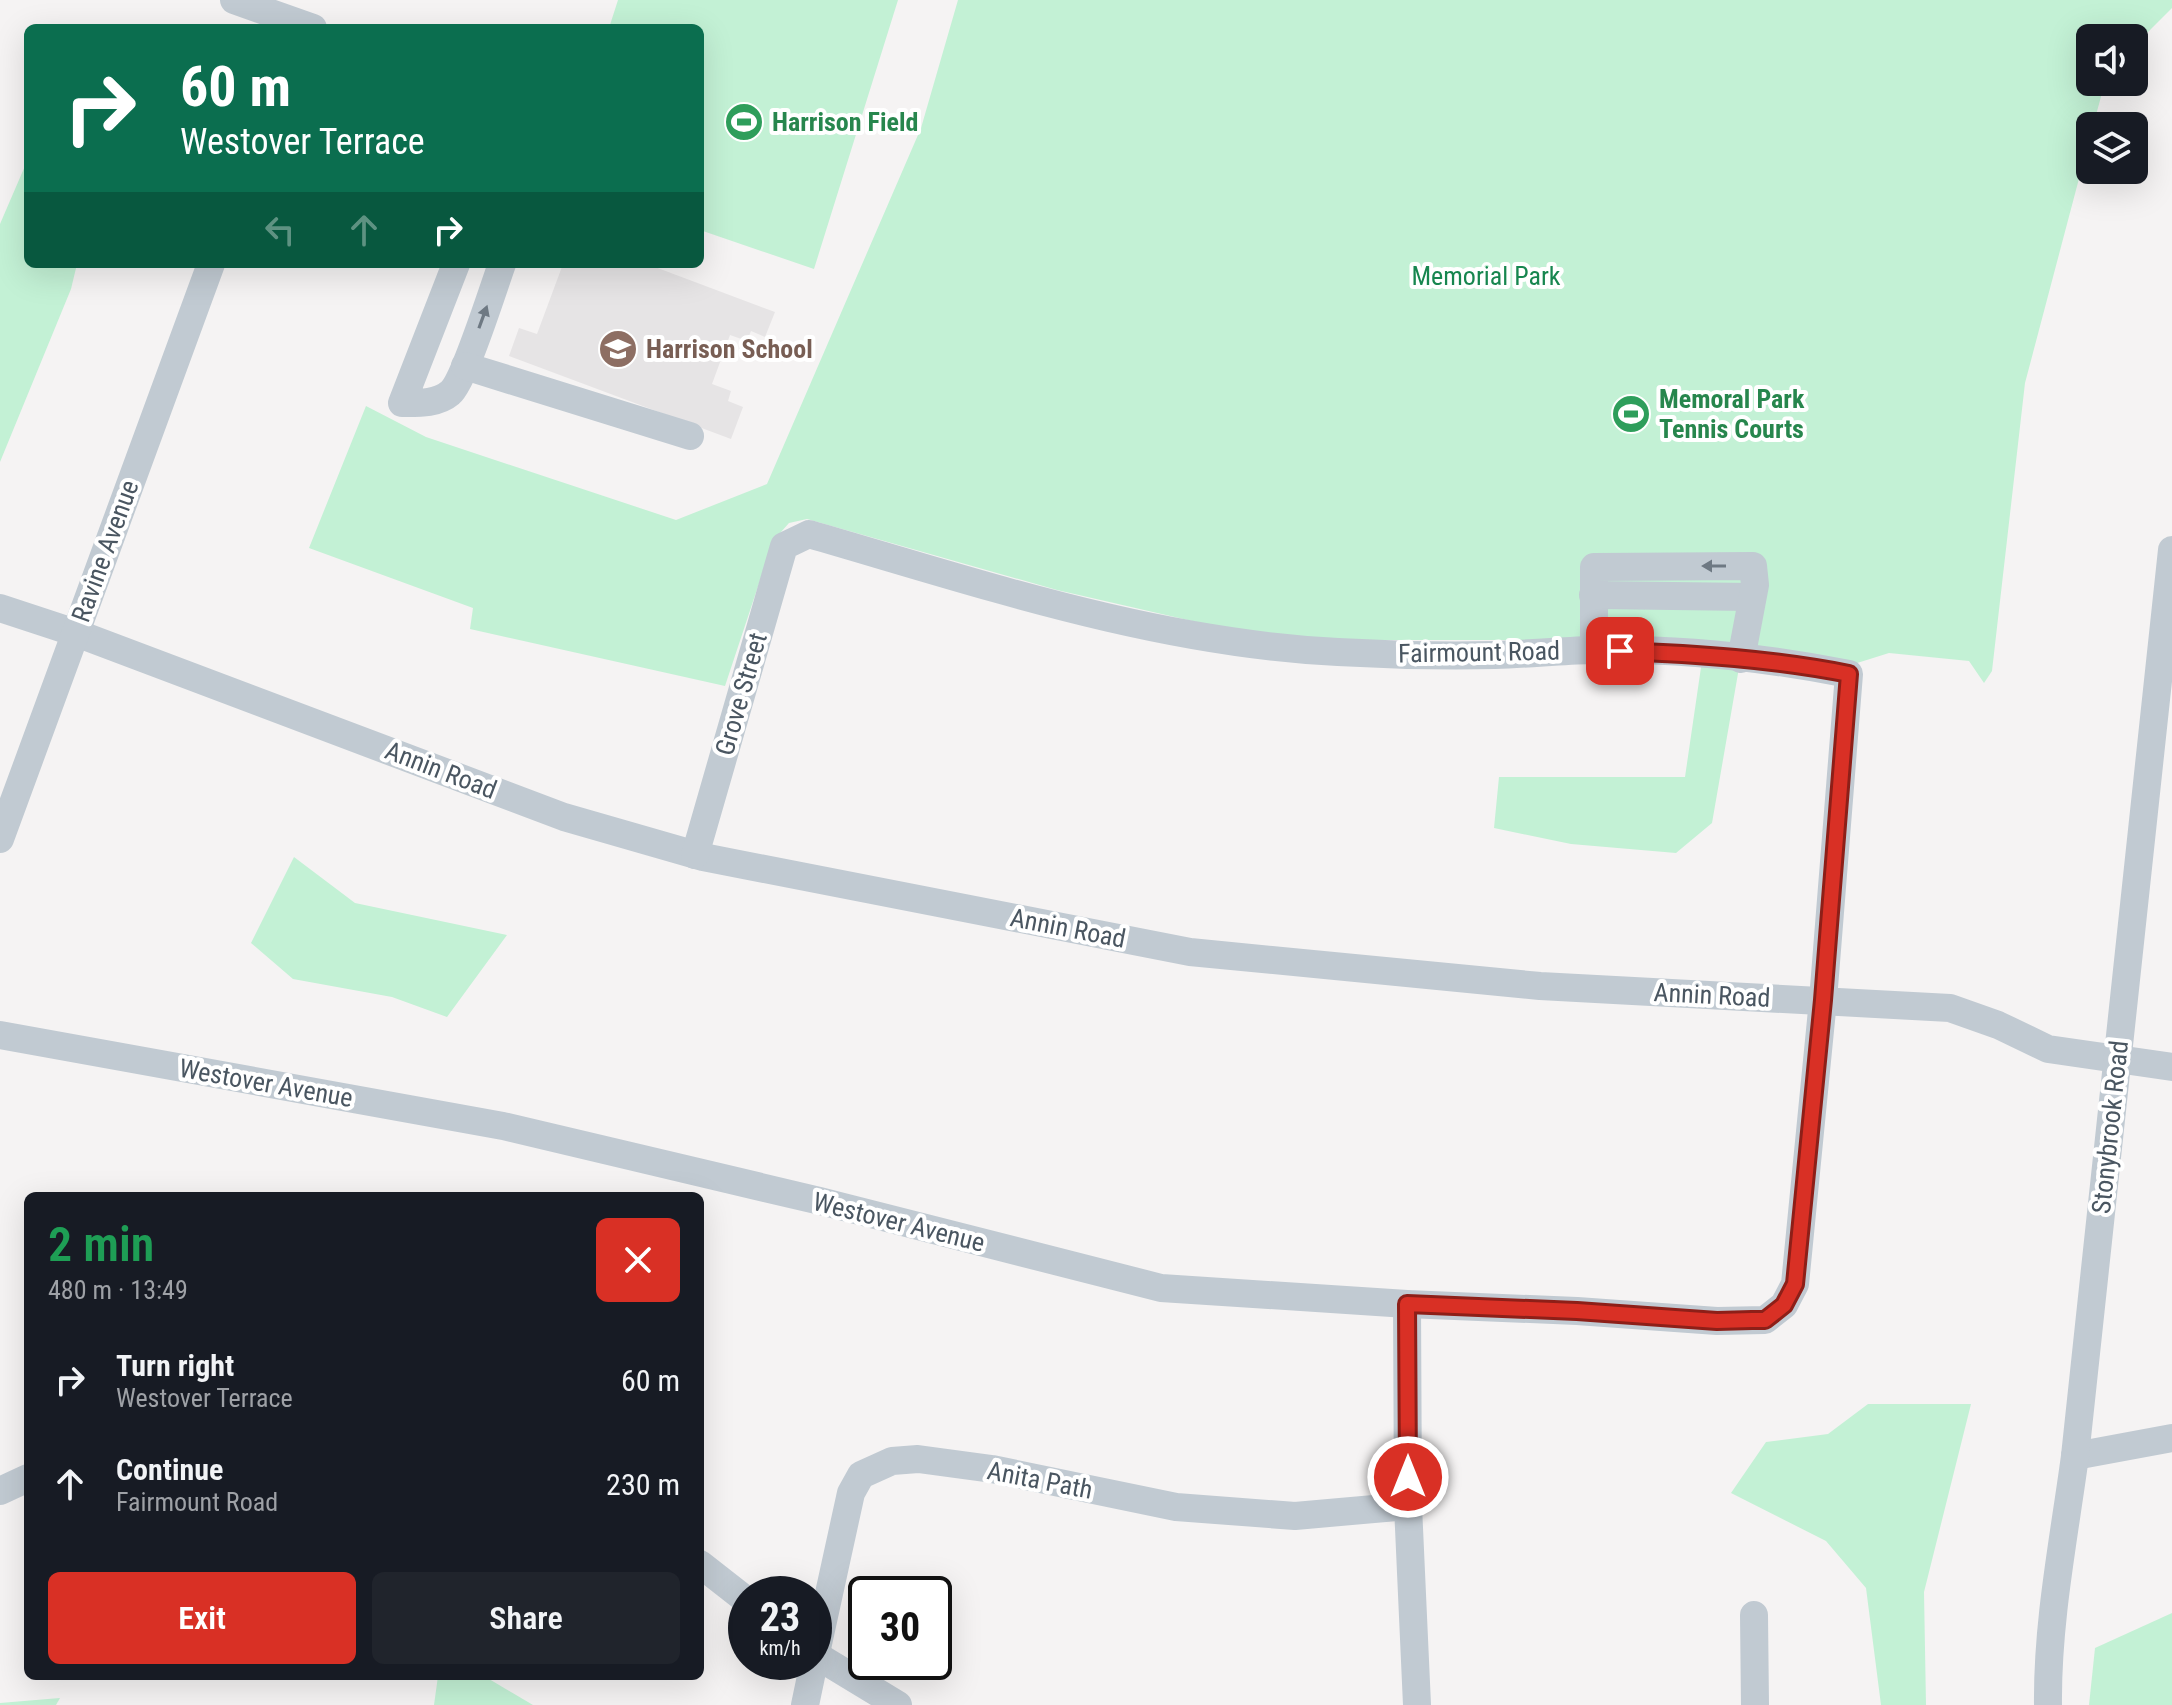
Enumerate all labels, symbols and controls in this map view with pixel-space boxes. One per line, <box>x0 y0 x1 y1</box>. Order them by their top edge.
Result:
map controls <box>2076 24 2148 184</box>
button: sound <box>2076 24 2148 96</box>
text: 60 m <box>180 54 291 120</box>
icon: right <box>48 56 152 160</box>
sports icon: Harrison Field <box>723 101 765 143</box>
place label: Harrison Field <box>772 107 918 137</box>
button: layers <box>2076 112 2148 184</box>
text: Westover Terrace <box>180 121 425 163</box>
icon: left <box>258 208 302 252</box>
icon: ahead <box>342 208 386 252</box>
icon: right <box>426 208 470 252</box>
park label: Memorial Park <box>1411 261 1561 291</box>
one-way arrow <box>477 305 489 329</box>
school or university icon: Harrison School <box>597 328 639 370</box>
place label: Harrison School <box>646 334 813 364</box>
place label: Memoral Park Tennis Courts <box>1659 384 1805 444</box>
sports icon: Memoral Park Tennis Courts <box>1610 393 1652 435</box>
street label: Ravine Avenue <box>65 476 145 626</box>
one-way arrow <box>1701 560 1726 572</box>
pin <box>1586 617 1654 685</box>
street label: Grove Street <box>709 629 773 759</box>
icon: arrive <box>1598 629 1642 673</box>
street label: Fairmount Road <box>1398 636 1560 668</box>
street label: Annin Road <box>381 735 501 805</box>
street label: Annin Road <box>1008 902 1128 954</box>
street label: Annin Road <box>1653 977 1771 1013</box>
street label: Stonybrook Road <box>2086 1039 2134 1215</box>
street label: Westover Avenue <box>177 1053 355 1113</box>
street label: Westover Avenue <box>810 1186 988 1258</box>
text: 2 min <box>48 1216 154 1273</box>
button: close <box>596 1218 680 1302</box>
text: 480 m · 13:49 <box>48 1275 188 1305</box>
text: Turn right <box>116 1348 234 1383</box>
icon: right <box>48 1358 92 1402</box>
text: 60 m <box>621 1363 680 1398</box>
text: Westover Terrace <box>116 1383 293 1413</box>
position arrow <box>1366 1435 1450 1519</box>
text: Continue <box>116 1452 223 1487</box>
street label: Anita Path <box>985 1455 1095 1505</box>
icon: ahead <box>48 1462 92 1506</box>
text: 230 m <box>606 1467 680 1502</box>
text: Fairmount Road <box>116 1487 278 1517</box>
button: Exit <box>48 1572 356 1664</box>
button: Share <box>372 1572 680 1664</box>
speed limit sign: 30 <box>848 1576 952 1680</box>
text: 23 <box>760 1594 800 1641</box>
text: km/h <box>759 1636 801 1660</box>

